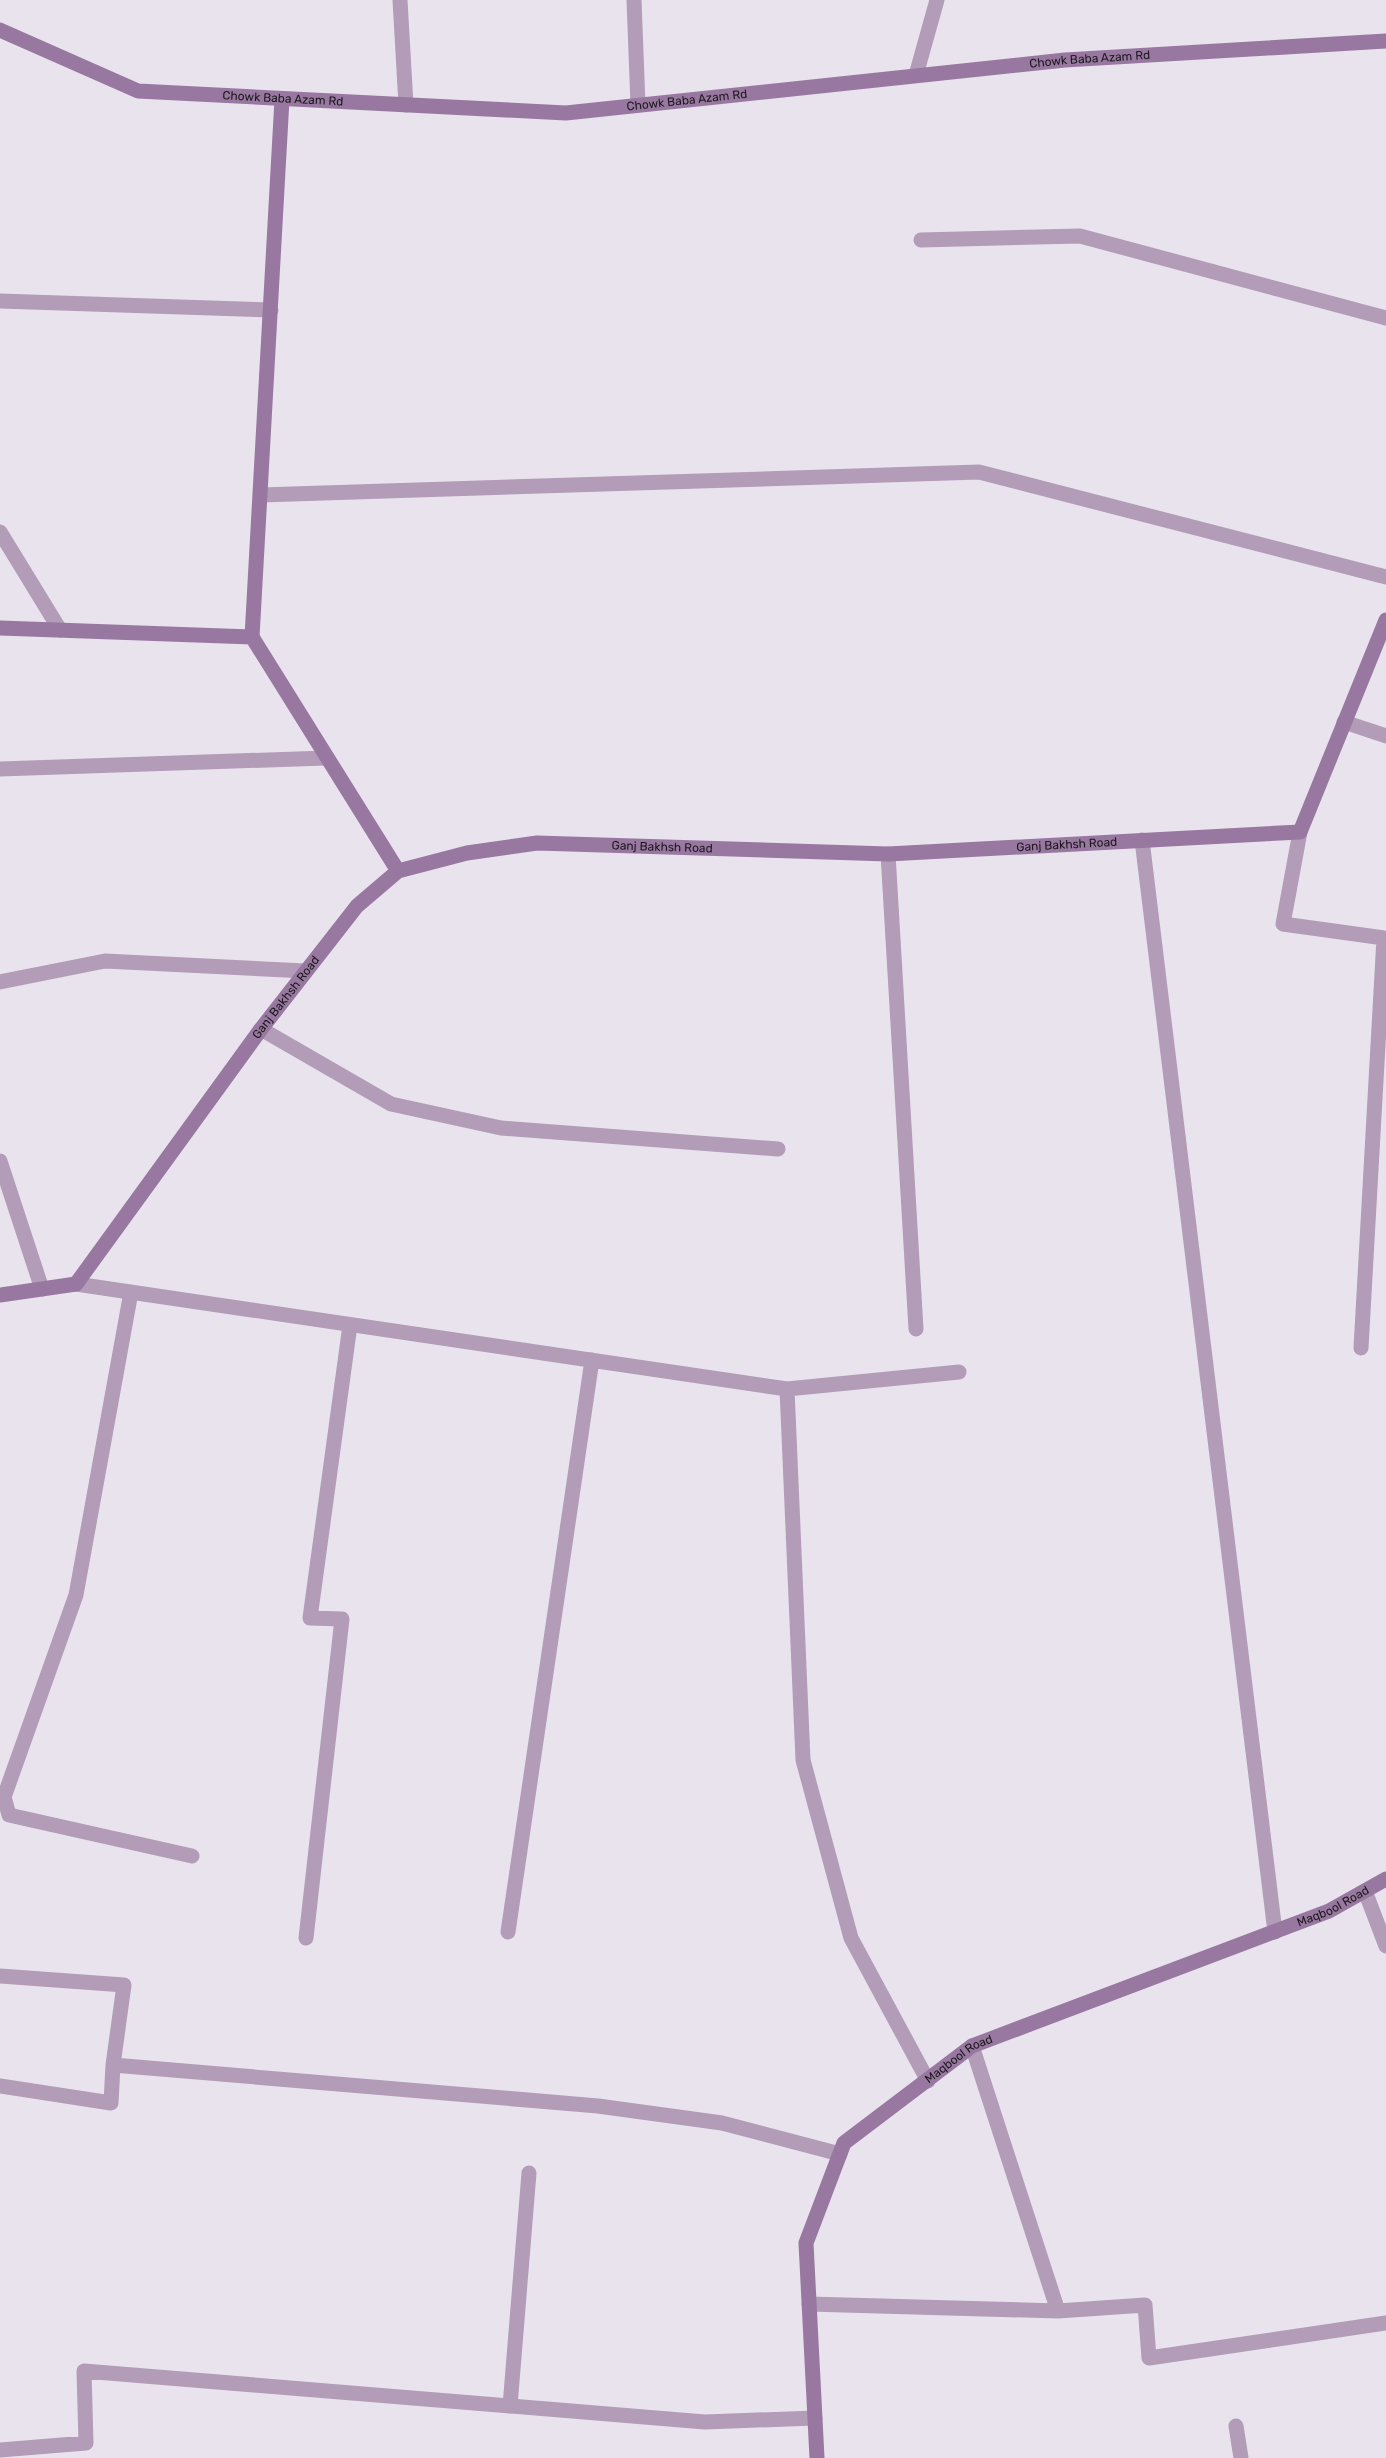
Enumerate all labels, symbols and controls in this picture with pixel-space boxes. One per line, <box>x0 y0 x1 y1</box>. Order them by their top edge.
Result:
street label: Chowk Baba Azam Rd <box>1029 48 1151 71</box>
street label: Chowk Baba Azam Rd <box>626 87 748 114</box>
street label: Chowk Baba Azam Rd <box>222 88 344 109</box>
street label: Ganj Bakhsh Road <box>1016 835 1118 854</box>
street label: Ganj Bakhsh Road <box>611 838 713 856</box>
street label: Ganj Bakhsh Road <box>249 953 322 1042</box>
street label: Maqbool Road <box>1295 1883 1371 1930</box>
street label: Maqbool Road <box>922 2032 995 2086</box>

